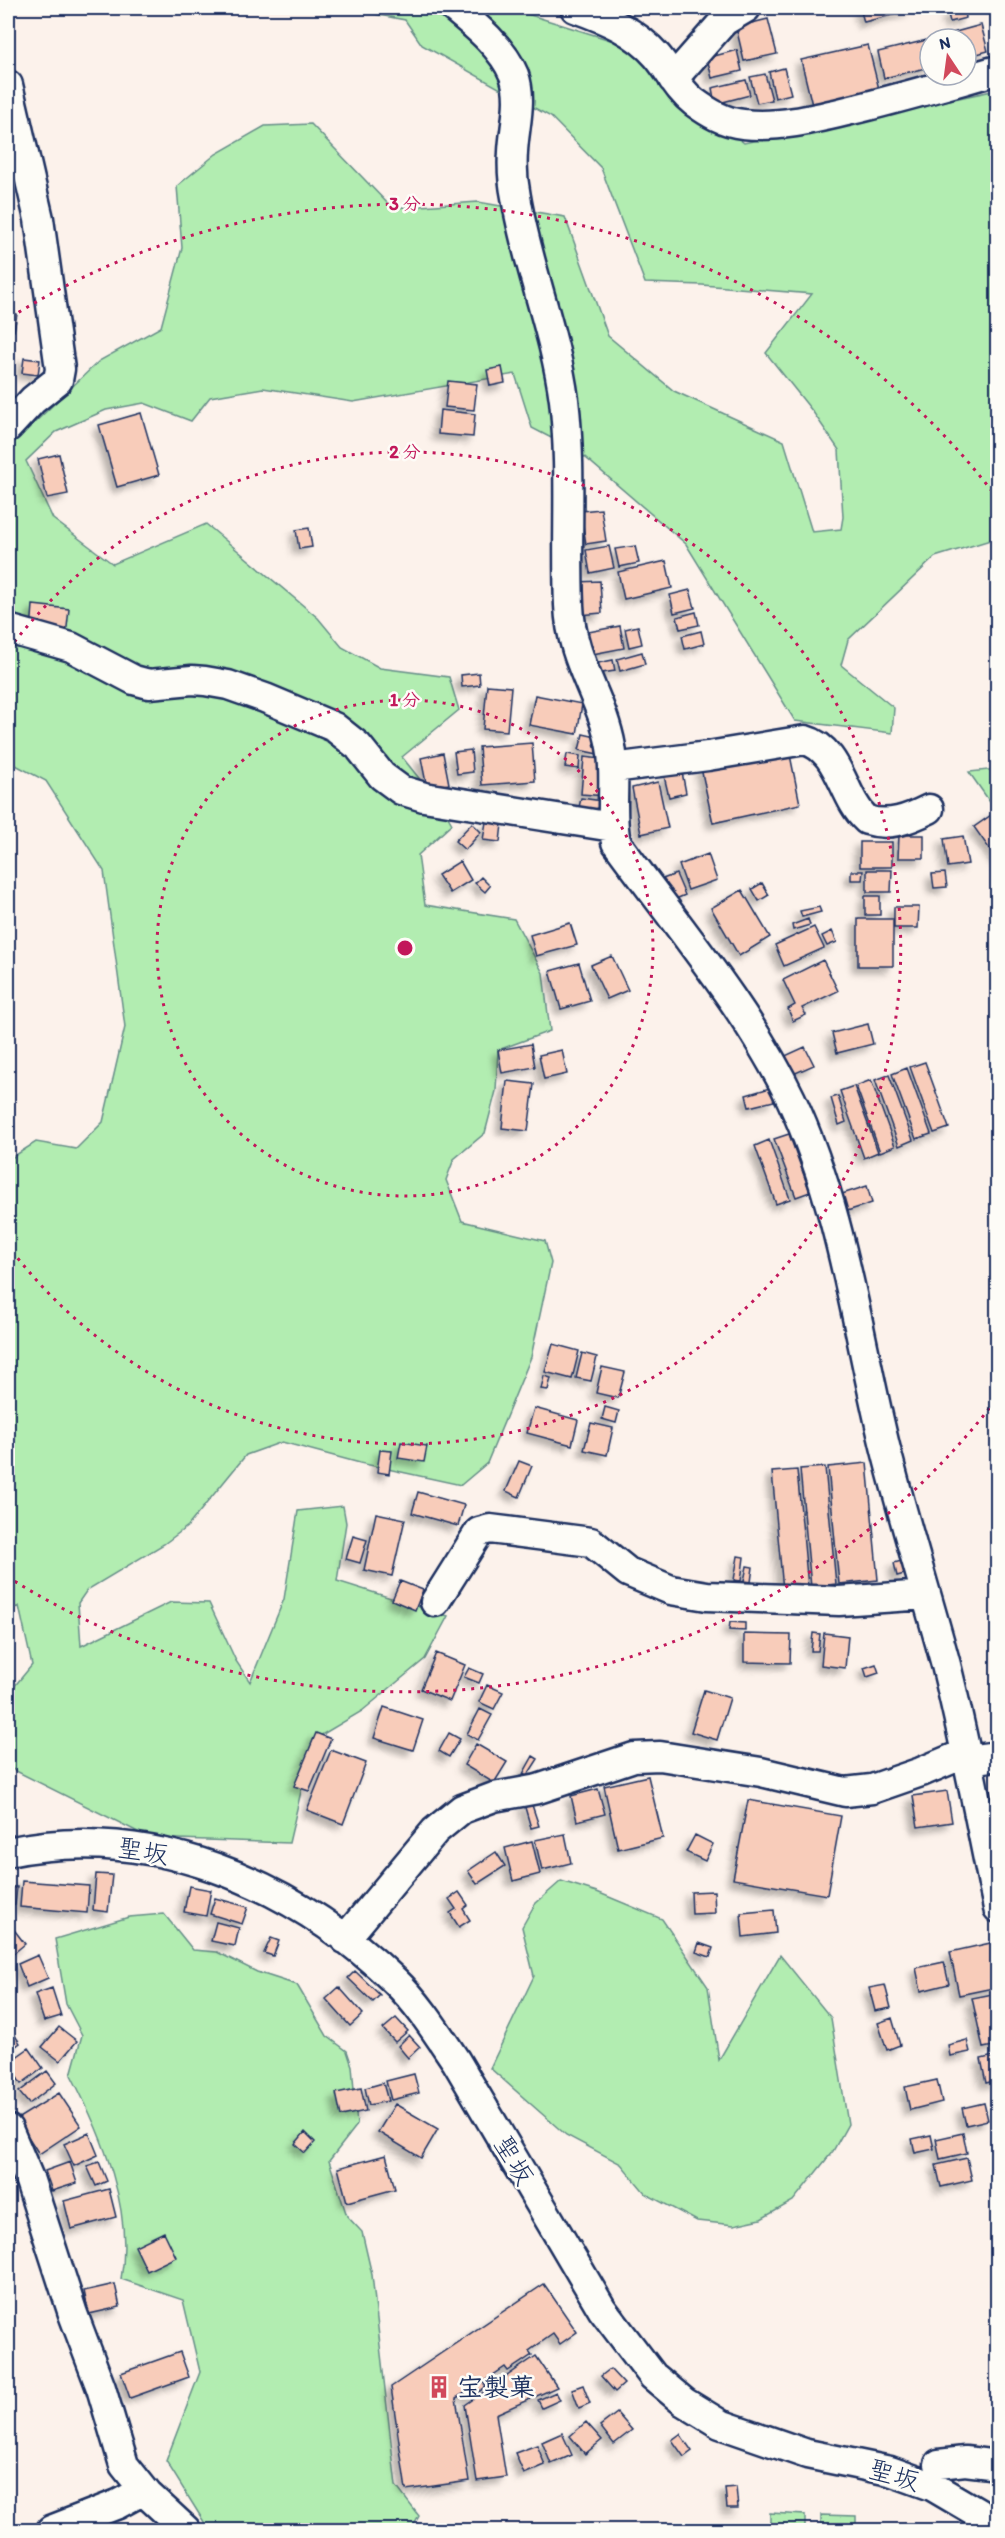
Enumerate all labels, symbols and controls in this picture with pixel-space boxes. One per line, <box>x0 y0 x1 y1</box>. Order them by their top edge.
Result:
north arrow <box>918 27 978 87</box>
text: N <box>937 32 952 53</box>
text: 3 分 <box>389 193 421 215</box>
text: 2 分 <box>389 441 421 463</box>
text: 1 分 <box>390 689 420 711</box>
centre of rings <box>395 938 415 958</box>
street label: 聖坂 <box>115 1831 171 1871</box>
street label: 聖坂 <box>487 2129 541 2191</box>
place label: 宝製菓 <box>457 2371 535 2403</box>
building icon: 宝製菓 <box>426 2374 452 2400</box>
street label: 聖坂 <box>865 2452 923 2498</box>

